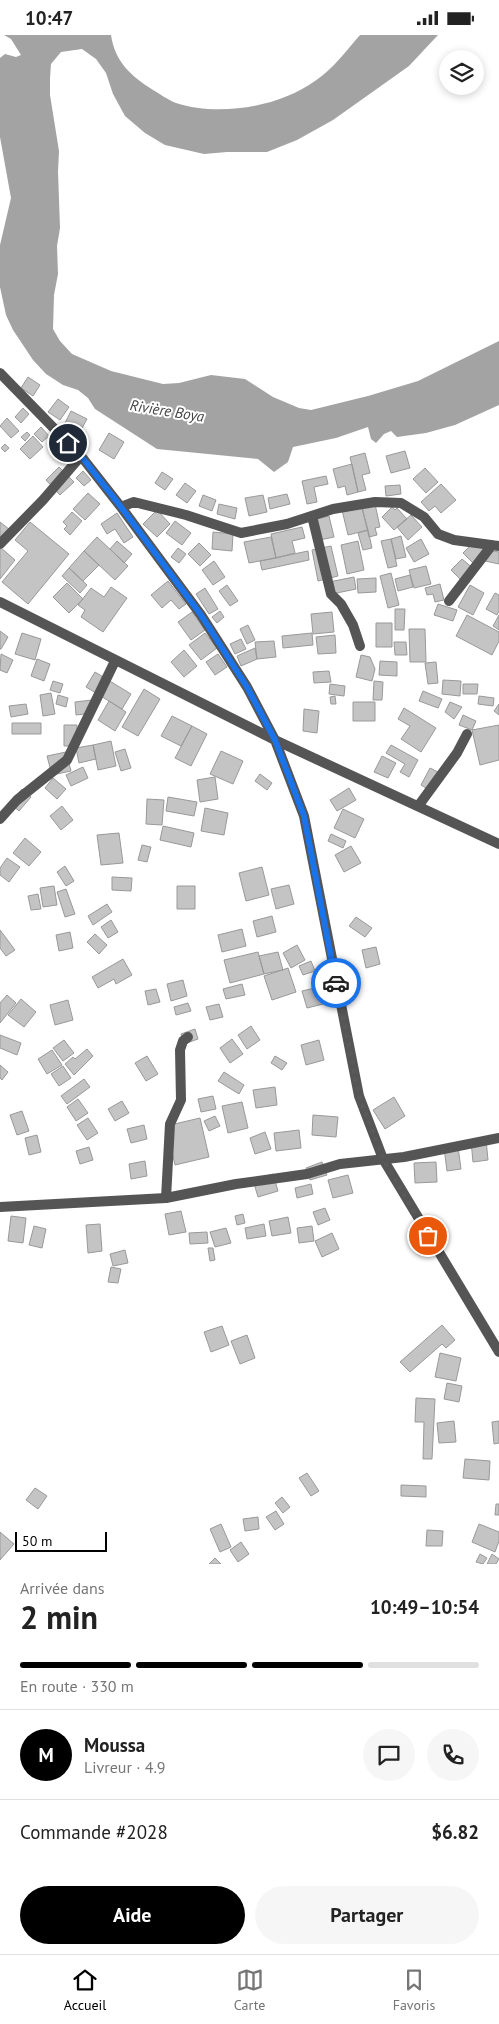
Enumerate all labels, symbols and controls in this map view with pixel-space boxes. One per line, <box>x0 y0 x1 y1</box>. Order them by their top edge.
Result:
text: 10:47 <box>25 6 73 30</box>
map controls <box>439 50 484 95</box>
button: layers <box>439 50 484 95</box>
water label: Rivière Boya <box>129 395 206 426</box>
pin <box>47 422 89 464</box>
icon: home <box>54 429 82 457</box>
courier <box>311 958 361 1008</box>
icon: car <box>322 969 350 997</box>
pin <box>407 1215 449 1257</box>
icon: bag <box>414 1222 442 1250</box>
scale bar <box>15 1529 108 1552</box>
text: 50 m <box>22 1532 52 1550</box>
text: Arrivée dans <box>20 1578 104 1598</box>
text: 10:49–10:54 <box>370 1595 479 1619</box>
text: 2 min <box>20 1596 98 1638</box>
text: En route · 330 m <box>20 1676 134 1696</box>
button: chat <box>363 1729 415 1781</box>
button: phone <box>427 1729 479 1781</box>
text: Moussa <box>84 1733 145 1757</box>
text: M <box>38 1743 54 1767</box>
text: Livreur · 4.9 <box>84 1757 166 1777</box>
text: Commande #2028 <box>20 1820 168 1844</box>
text: $6.82 <box>431 1820 479 1844</box>
button: Aide <box>20 1886 245 1944</box>
button: Partager <box>255 1886 479 1944</box>
tab: Accueil <box>64 1966 106 2014</box>
tab: Carte <box>234 1966 265 2014</box>
tab: Favoris <box>393 1966 435 2014</box>

